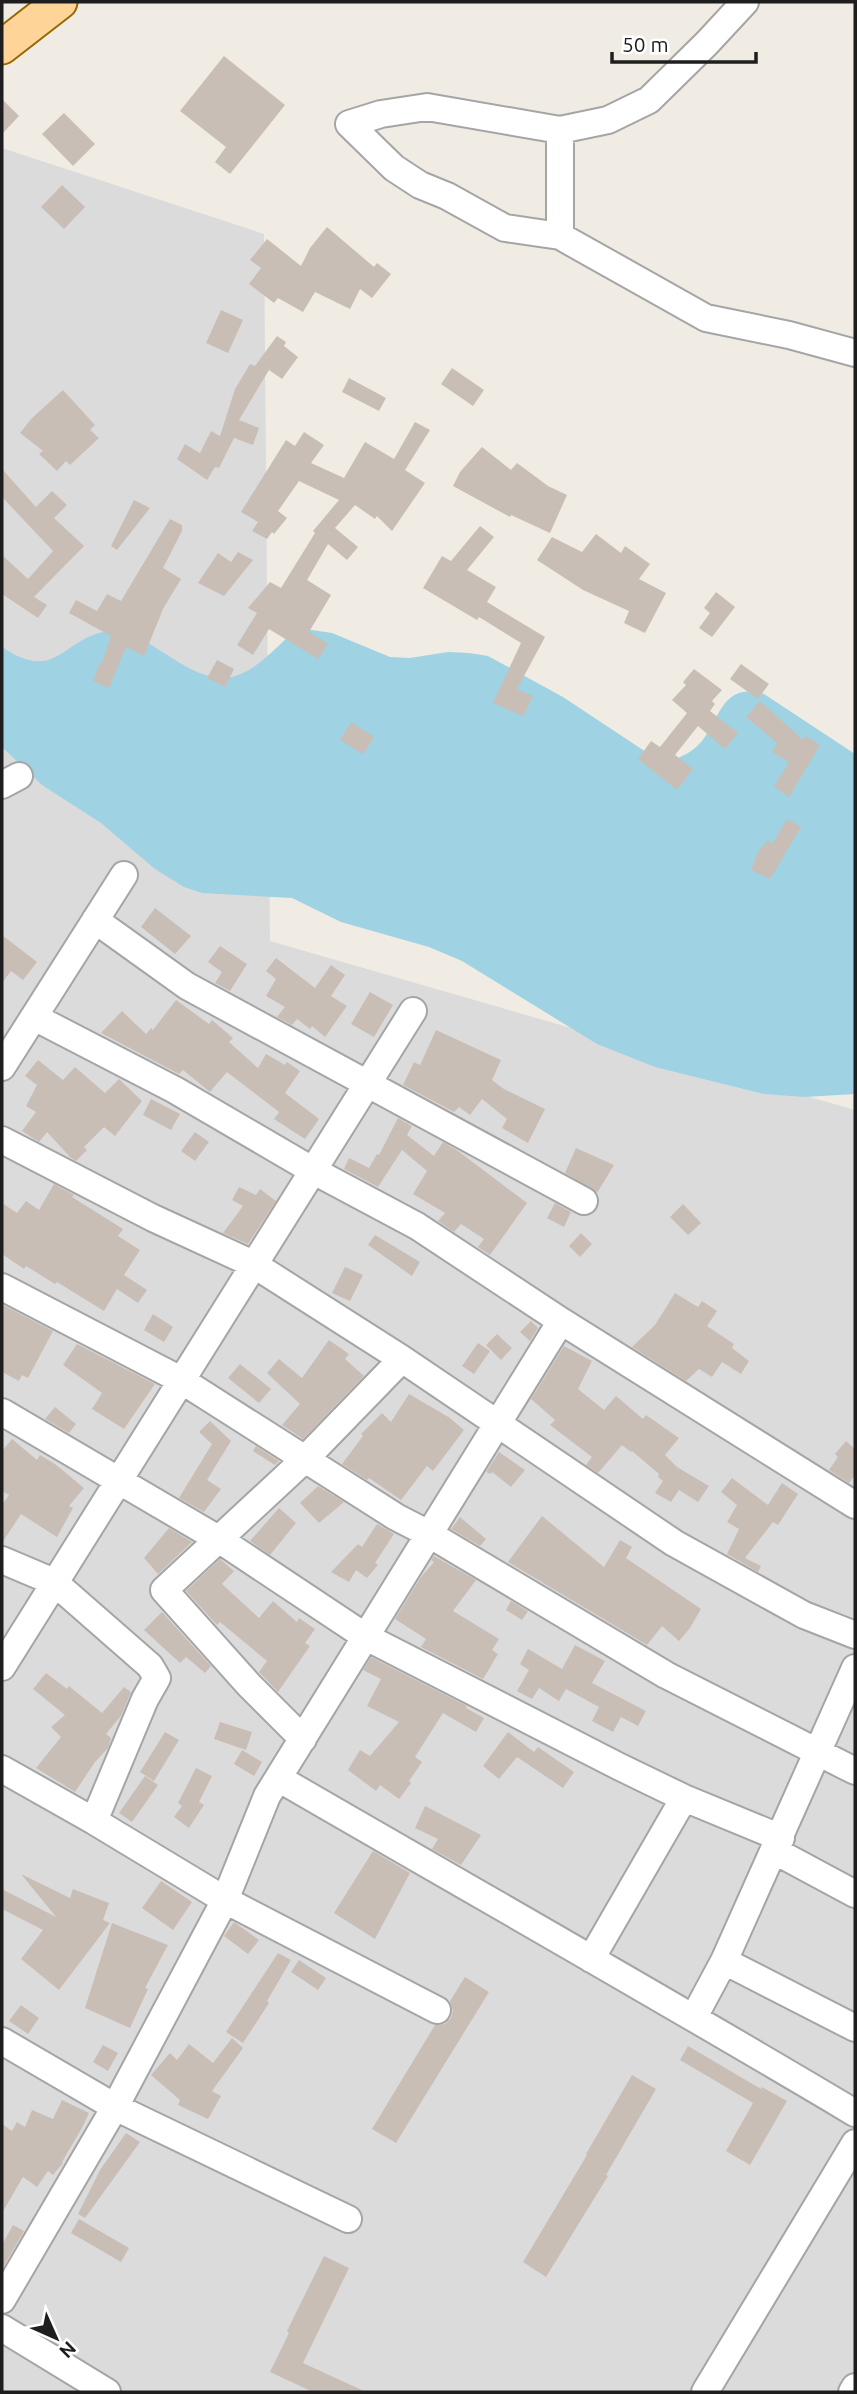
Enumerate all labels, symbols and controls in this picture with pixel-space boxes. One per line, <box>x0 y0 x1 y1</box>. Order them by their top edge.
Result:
scale bar <box>612 21 756 65</box>
text: 50 m <box>622 32 669 56</box>
north arrow <box>21 2303 91 2373</box>
text: N <box>55 2337 81 2363</box>

